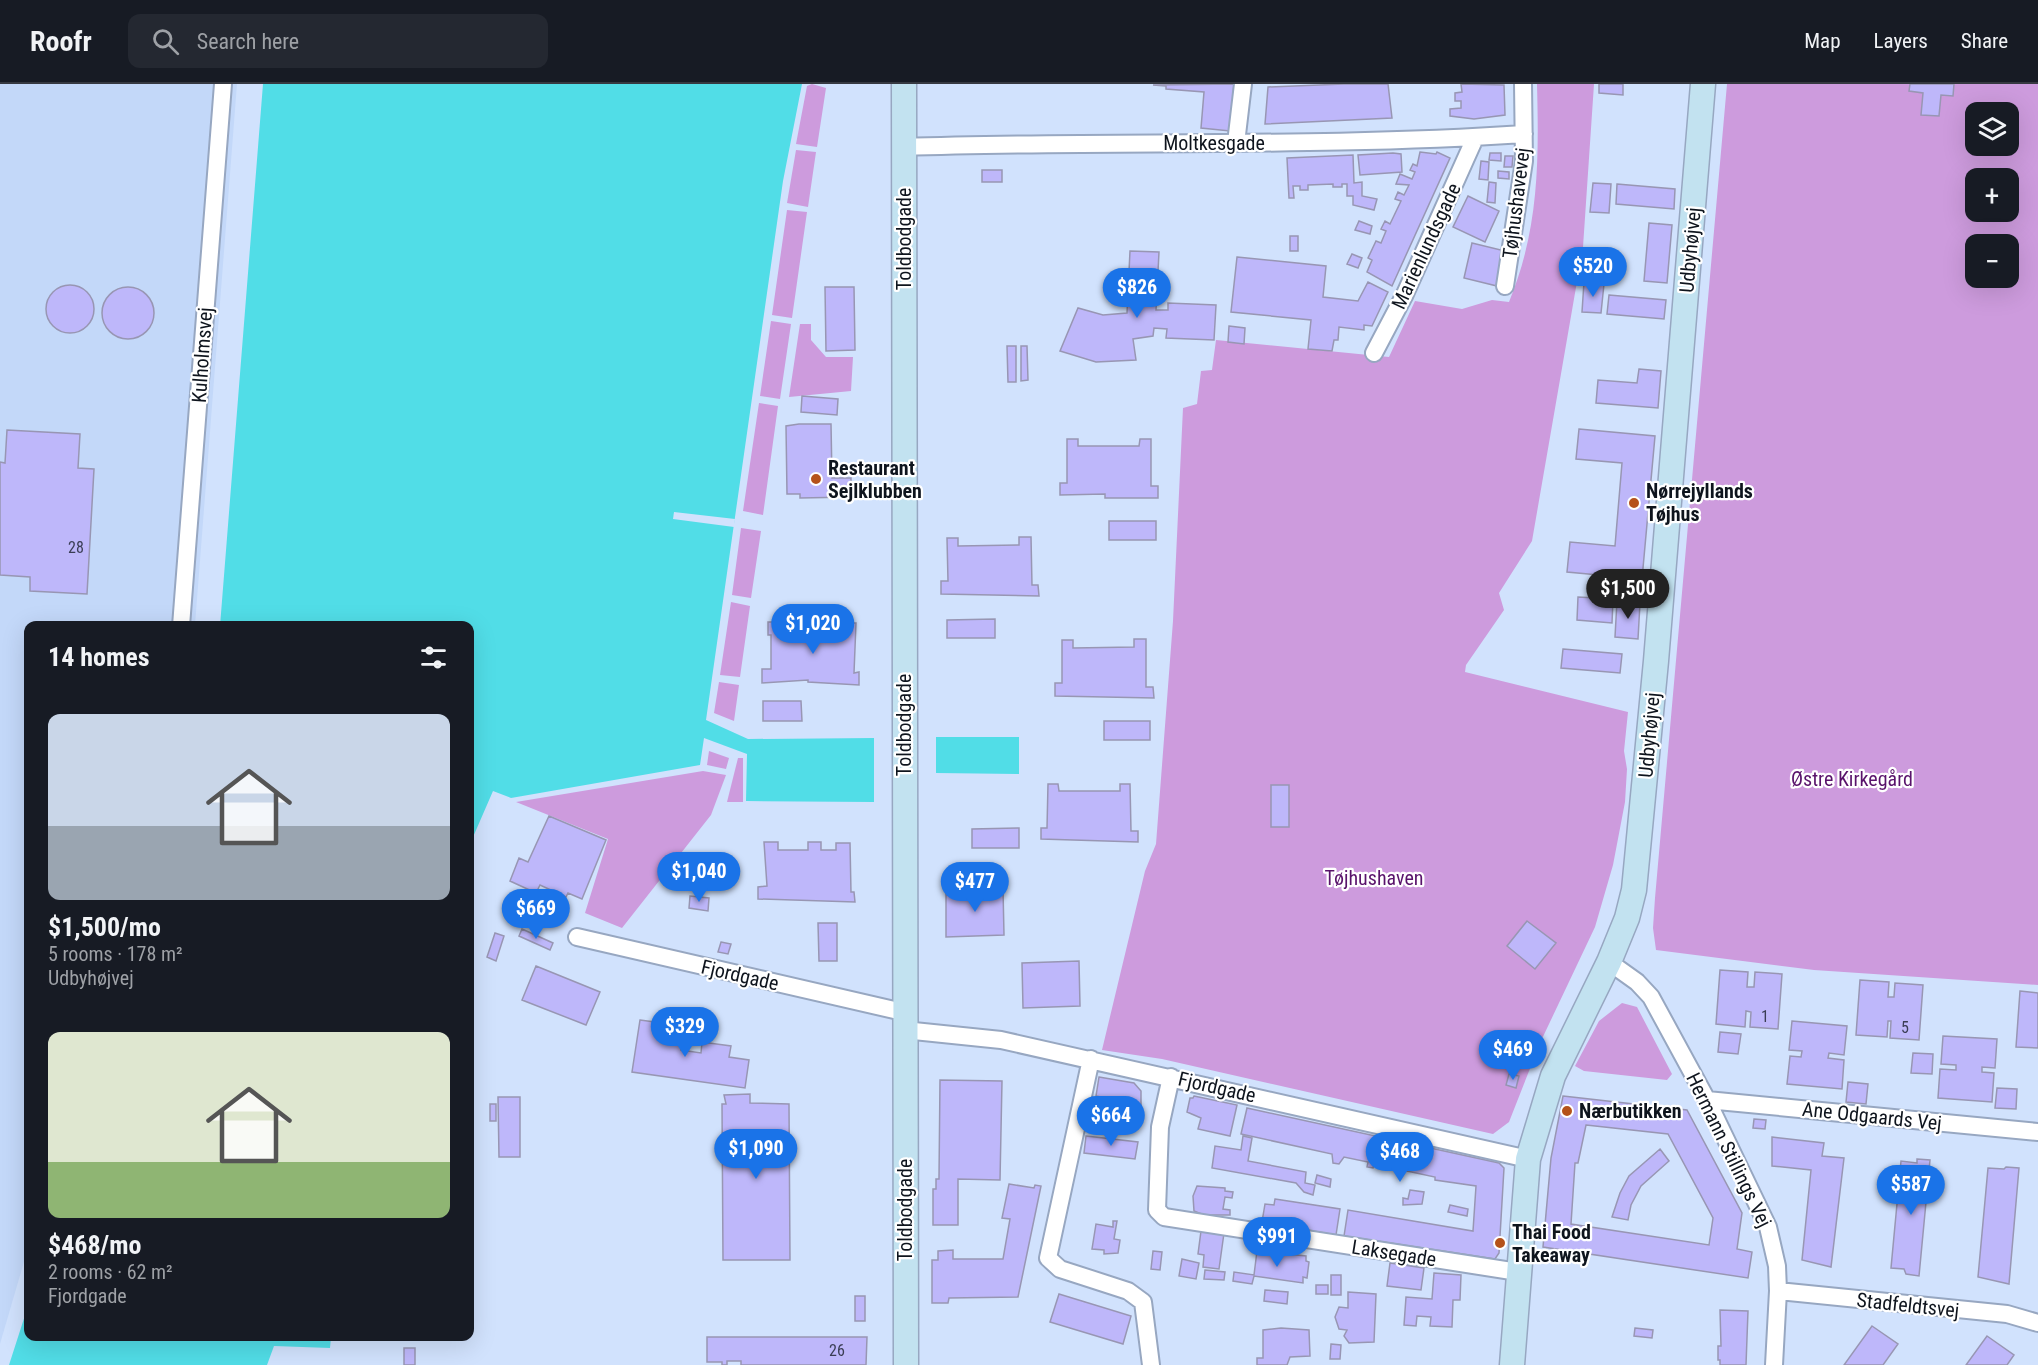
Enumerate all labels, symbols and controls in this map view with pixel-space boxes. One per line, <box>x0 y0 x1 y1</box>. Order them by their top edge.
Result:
search box <box>128 14 548 68</box>
text: Roofr <box>30 25 92 58</box>
icon: search <box>149 25 182 58</box>
text: Search here <box>197 29 299 54</box>
text: Map <box>1804 29 1841 53</box>
text: Layers <box>1874 29 1928 53</box>
text: Share <box>1961 29 2008 53</box>
map controls <box>1965 102 2019 288</box>
button: layers <box>1965 102 2019 156</box>
street label: Moltkesgade <box>1163 131 1265 155</box>
street label: Tøjhushavevej <box>1497 146 1535 260</box>
button: + <box>1965 168 2019 222</box>
street label: Marienlundsgade <box>1386 179 1466 313</box>
street label: Toldbodgade <box>892 188 916 290</box>
street label: Udbyhøjvej <box>1674 206 1706 294</box>
button: − <box>1965 234 2019 288</box>
pin: $520 <box>1557 247 1629 298</box>
text: $520 <box>1573 254 1613 278</box>
pin: $826 <box>1101 268 1173 319</box>
text: $826 <box>1117 275 1157 299</box>
street label: Kulholmsvej <box>187 306 217 404</box>
place label: Restaurant Sejlklubben <box>828 456 922 503</box>
marker: Restaurant Sejlklubben <box>809 472 823 486</box>
place label: Nørrejyllands Tøjhus <box>1646 479 1753 526</box>
marker: Nørrejyllands Tøjhus <box>1627 496 1641 510</box>
house number: 28 <box>68 538 84 557</box>
pin: $1,500 <box>1579 569 1677 620</box>
text: $1,500 <box>1600 576 1656 600</box>
pin: $1,020 <box>764 604 862 655</box>
text: $1,020 <box>785 611 841 635</box>
icon: filters <box>417 641 450 674</box>
text: 14 homes <box>48 642 150 672</box>
street label: Toldbodgade <box>892 674 916 776</box>
street label: Udbyhøjvej <box>1633 691 1665 779</box>
icon: home <box>195 753 303 861</box>
park label: Østre Kirkegård <box>1791 767 1913 791</box>
pin: $1,040 <box>650 852 748 903</box>
text: $1,040 <box>671 859 727 883</box>
pin: $477 <box>939 862 1011 913</box>
park label: Tøjhushaven <box>1325 866 1423 890</box>
text: $477 <box>955 869 995 893</box>
pin: $669 <box>500 889 572 940</box>
text: $669 <box>516 896 556 920</box>
text: $1,500/mo <box>48 912 161 942</box>
text: 5 rooms · 178 m² <box>48 942 183 966</box>
street label: Fjordgade <box>699 954 781 996</box>
text: Udbyhøjvej <box>48 966 134 990</box>
pin: $329 <box>649 1007 721 1058</box>
house number: 1 <box>1761 1007 1769 1026</box>
text: $329 <box>665 1014 705 1038</box>
house number: 5 <box>1901 1018 1909 1037</box>
pin: $469 <box>1477 1030 1549 1081</box>
text: $469 <box>1493 1037 1533 1061</box>
street label: Fjordgade <box>1176 1066 1258 1108</box>
street label: Hermann Stillings Vej <box>1681 1069 1777 1231</box>
icon: home <box>195 1071 303 1179</box>
pin: $664 <box>1075 1096 1147 1147</box>
street label: Ane Odgaards Vej <box>1801 1097 1943 1135</box>
place label: Nærbutikken <box>1579 1099 1682 1123</box>
text: $664 <box>1091 1103 1131 1127</box>
marker: Nærbutikken <box>1560 1104 1574 1118</box>
pin: $1,090 <box>707 1129 805 1180</box>
pin: $468 <box>1364 1132 1436 1183</box>
text: $1,090 <box>728 1136 784 1160</box>
text: $468 <box>1380 1139 1420 1163</box>
street label: Toldbodgade <box>893 1159 917 1261</box>
pin: $587 <box>1875 1165 1947 1216</box>
text: $587 <box>1891 1172 1931 1196</box>
pin: $991 <box>1241 1217 1313 1268</box>
place label: Thai Food Takeaway <box>1512 1220 1591 1267</box>
text: $991 <box>1257 1224 1297 1248</box>
text: $468/mo <box>48 1230 141 1260</box>
street label: Laksegade <box>1350 1234 1438 1272</box>
marker: Thai Food Takeaway <box>1493 1236 1507 1250</box>
text: 2 rooms · 62 m² <box>48 1260 173 1284</box>
text: Fjordgade <box>48 1284 127 1308</box>
street label: Stadfeldtsvej <box>1855 1288 1961 1322</box>
house number: 26 <box>829 1341 845 1360</box>

